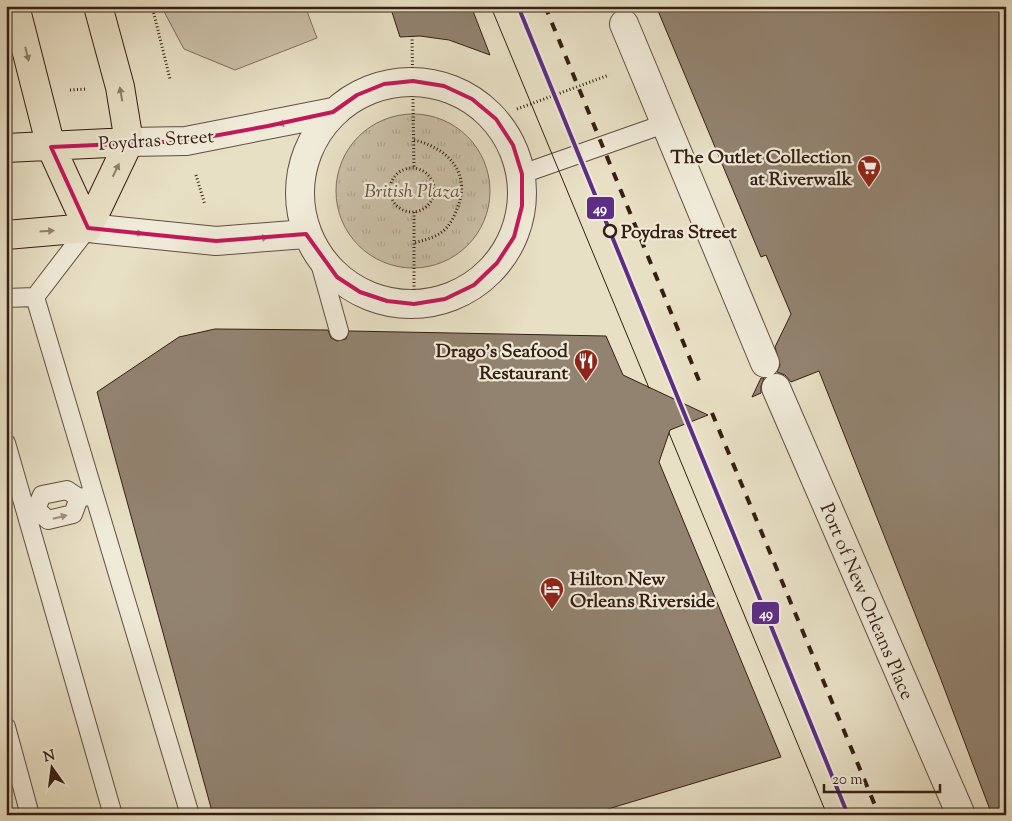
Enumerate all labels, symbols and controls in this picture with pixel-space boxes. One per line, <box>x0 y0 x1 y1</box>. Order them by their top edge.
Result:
one-way arrow <box>23 46 31 61</box>
one-way arrow <box>116 86 124 102</box>
one-way arrow <box>277 119 293 127</box>
street label: Poydras Street <box>97 124 215 159</box>
place label: The Outlet Collection at Riverwalk <box>670 145 853 194</box>
supermarket icon: The Outlet Collection at Riverwalk <box>856 154 882 188</box>
one-way arrow <box>112 162 120 177</box>
park label: British Plaza <box>364 179 460 206</box>
line badge: 49 <box>586 196 615 220</box>
text: 49 <box>592 200 607 220</box>
place label: Poydras Street <box>621 220 737 247</box>
marker: Poydras Street <box>603 224 617 238</box>
one-way arrow <box>39 227 55 235</box>
one-way arrow <box>129 229 145 237</box>
one-way arrow <box>253 233 269 241</box>
place label: Drago's Seafood Restaurant <box>436 339 568 388</box>
restaurant icon: Drago's Seafood Restaurant <box>573 348 599 382</box>
street label: Port of New Orleans Place <box>812 499 919 705</box>
one-way arrow <box>53 512 68 520</box>
place label: Hilton New Orleans Riverside <box>570 567 715 616</box>
hotel icon: Hilton New Orleans Riverside <box>539 576 565 610</box>
line badge: 49 <box>751 601 780 625</box>
text: 49 <box>758 605 773 625</box>
north arrow <box>28 744 78 794</box>
text: N <box>41 746 57 768</box>
scale bar <box>824 761 941 793</box>
text: 20 m <box>832 770 863 791</box>

